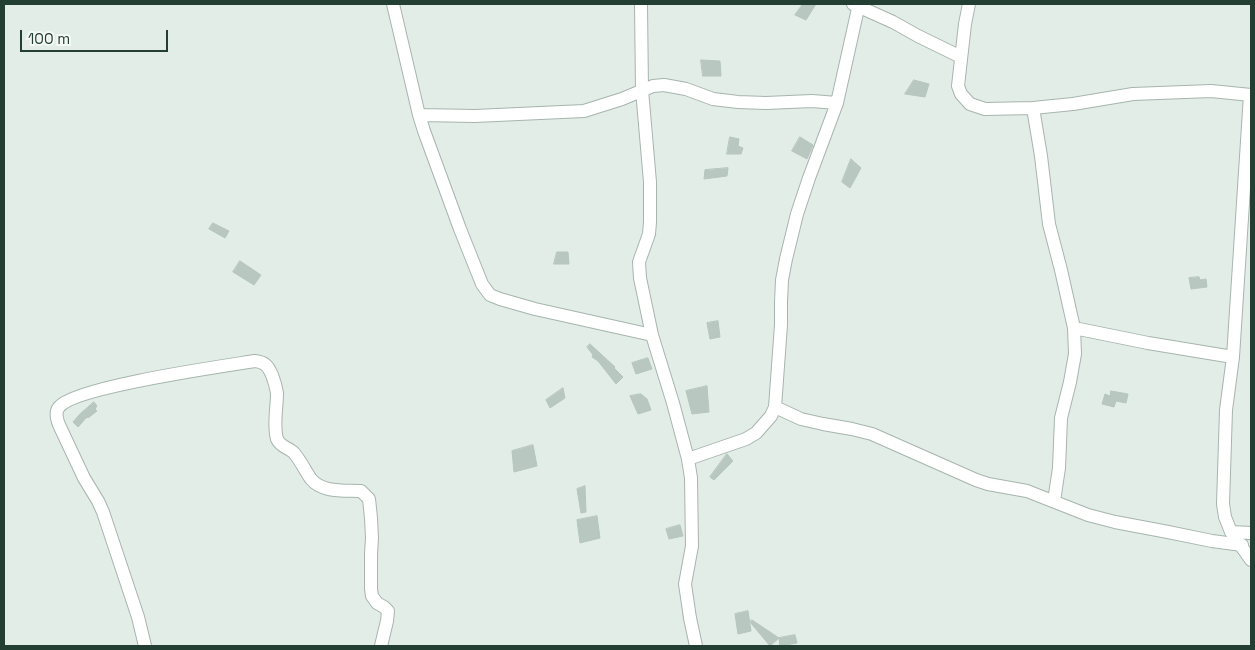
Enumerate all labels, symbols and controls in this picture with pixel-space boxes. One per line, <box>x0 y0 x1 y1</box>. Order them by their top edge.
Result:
scale bar <box>22 20 170 52</box>
text: 100 m <box>28 29 70 48</box>

